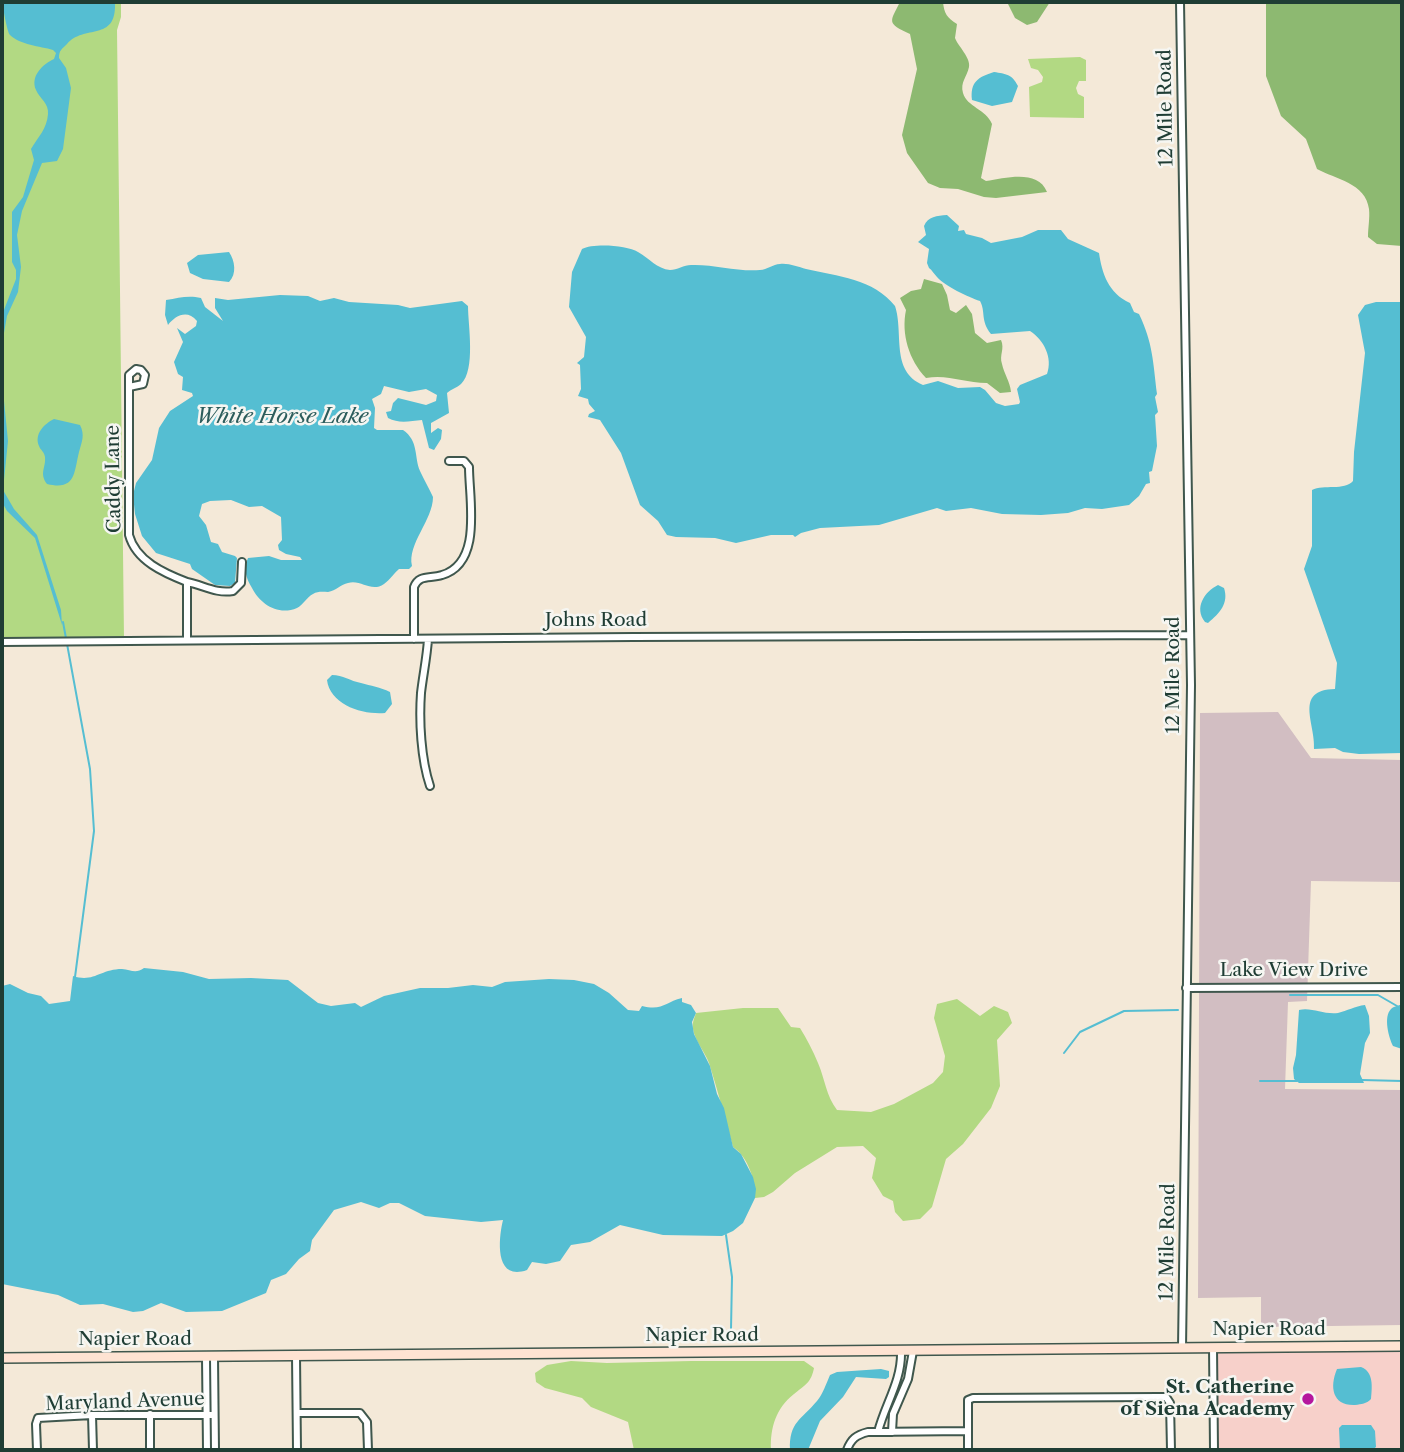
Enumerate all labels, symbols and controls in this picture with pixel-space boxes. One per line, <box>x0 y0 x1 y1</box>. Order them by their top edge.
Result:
street label: 12 Mile Road <box>1154 49 1178 167</box>
water label: White Horse Lake <box>196 404 368 430</box>
street label: Caddy Lane <box>102 425 126 533</box>
street label: Johns Road <box>545 610 647 632</box>
street label: 12 Mile Road <box>1163 616 1185 734</box>
street label: Lake View Drive <box>1220 960 1368 982</box>
street label: 12 Mile Road <box>1156 1183 1180 1301</box>
street label: Napier Road <box>1212 1319 1326 1341</box>
street label: Napier Road <box>645 1325 759 1347</box>
street label: Napier Road <box>78 1329 192 1351</box>
place label: St. Catherine of Siena Academy <box>1120 1377 1294 1421</box>
street label: Maryland Avenue <box>45 1388 205 1416</box>
marker: St. Catherine of Siena Academy <box>1300 1391 1316 1407</box>

